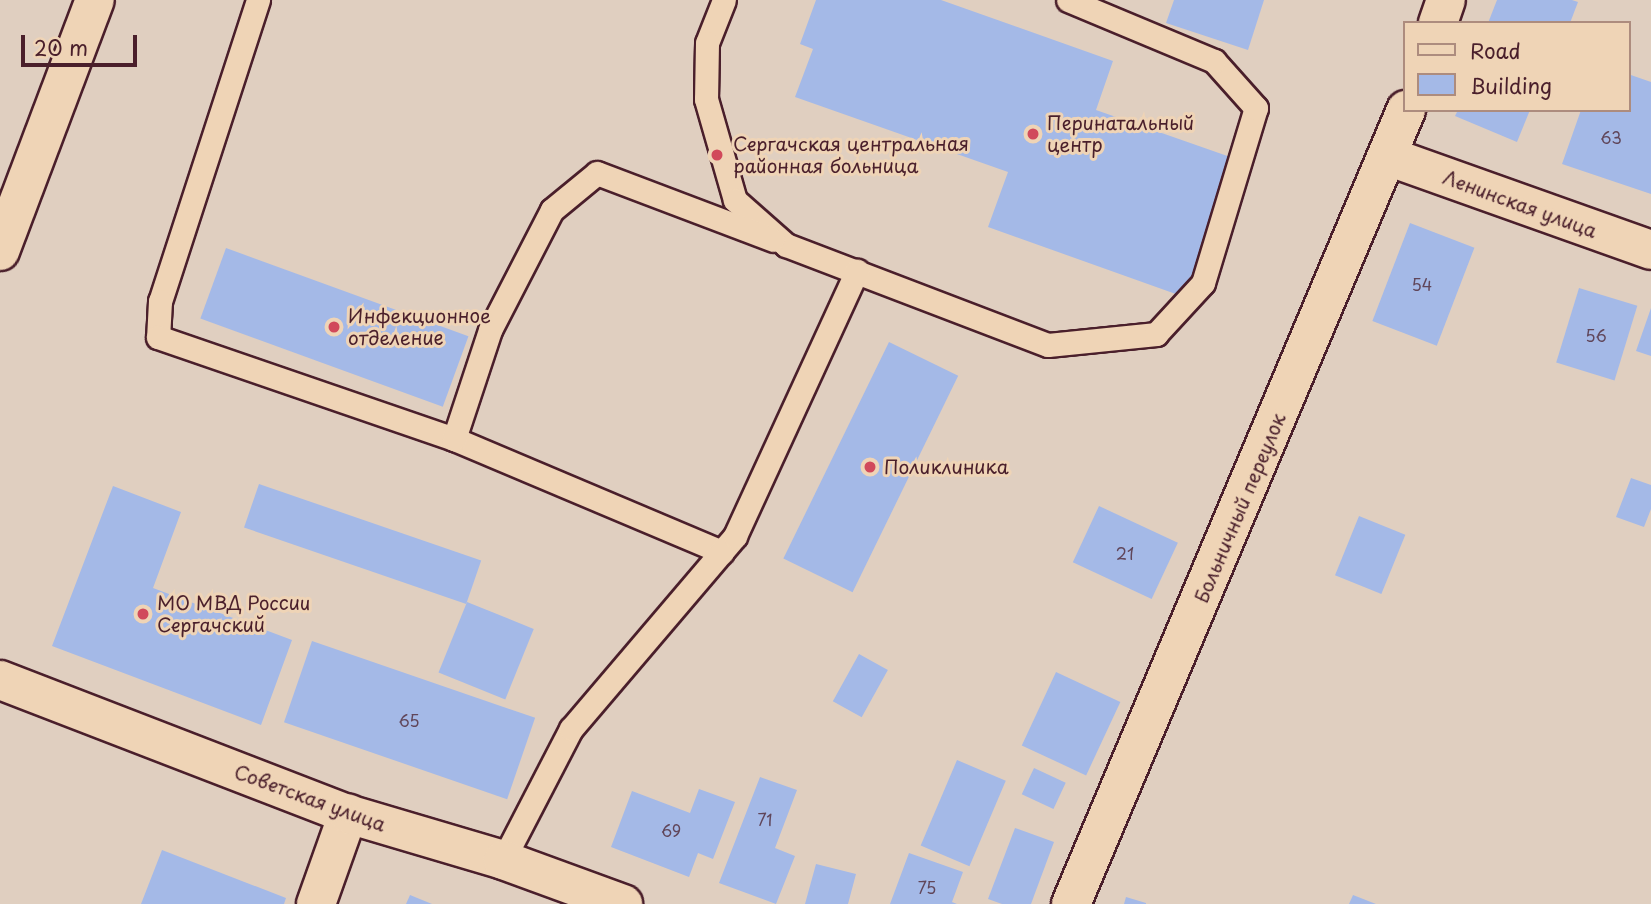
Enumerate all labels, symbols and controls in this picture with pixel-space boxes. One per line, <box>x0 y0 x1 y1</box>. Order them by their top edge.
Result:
scale bar <box>24 21 140 65</box>
legend <box>1402 21 1630 112</box>
text: 20 m <box>34 31 88 63</box>
text: Road <box>1470 34 1521 66</box>
text: Building <box>1470 69 1552 101</box>
place label: Перинатальный центр <box>1047 112 1194 156</box>
marker: Перинатальный центр <box>1025 126 1041 142</box>
house number: 63 <box>1600 127 1622 147</box>
place label: Сергачская центральная районная больница <box>733 133 969 177</box>
marker: Сергачская центральная районная больница <box>707 145 727 165</box>
street label: Ленинская улица <box>1439 165 1601 243</box>
house number: 54 <box>1412 274 1432 294</box>
place label: Инфекционное отделение <box>348 305 491 349</box>
marker: Инфекционное отделение <box>326 319 342 335</box>
house number: 56 <box>1585 325 1607 345</box>
street label: Больничный переулок <box>1190 410 1290 606</box>
place label: Поликлиника <box>884 456 1009 478</box>
marker: Поликлиника <box>862 459 878 475</box>
house number: 21 <box>1116 543 1134 563</box>
place label: МО МВД России Сергачский <box>157 592 310 636</box>
marker: МО МВД России Сергачский <box>135 606 151 622</box>
house number: 65 <box>398 710 420 730</box>
street label: Советская улица <box>231 760 389 836</box>
house number: 71 <box>758 809 772 829</box>
house number: 69 <box>661 820 681 840</box>
house number: 75 <box>918 877 936 897</box>

